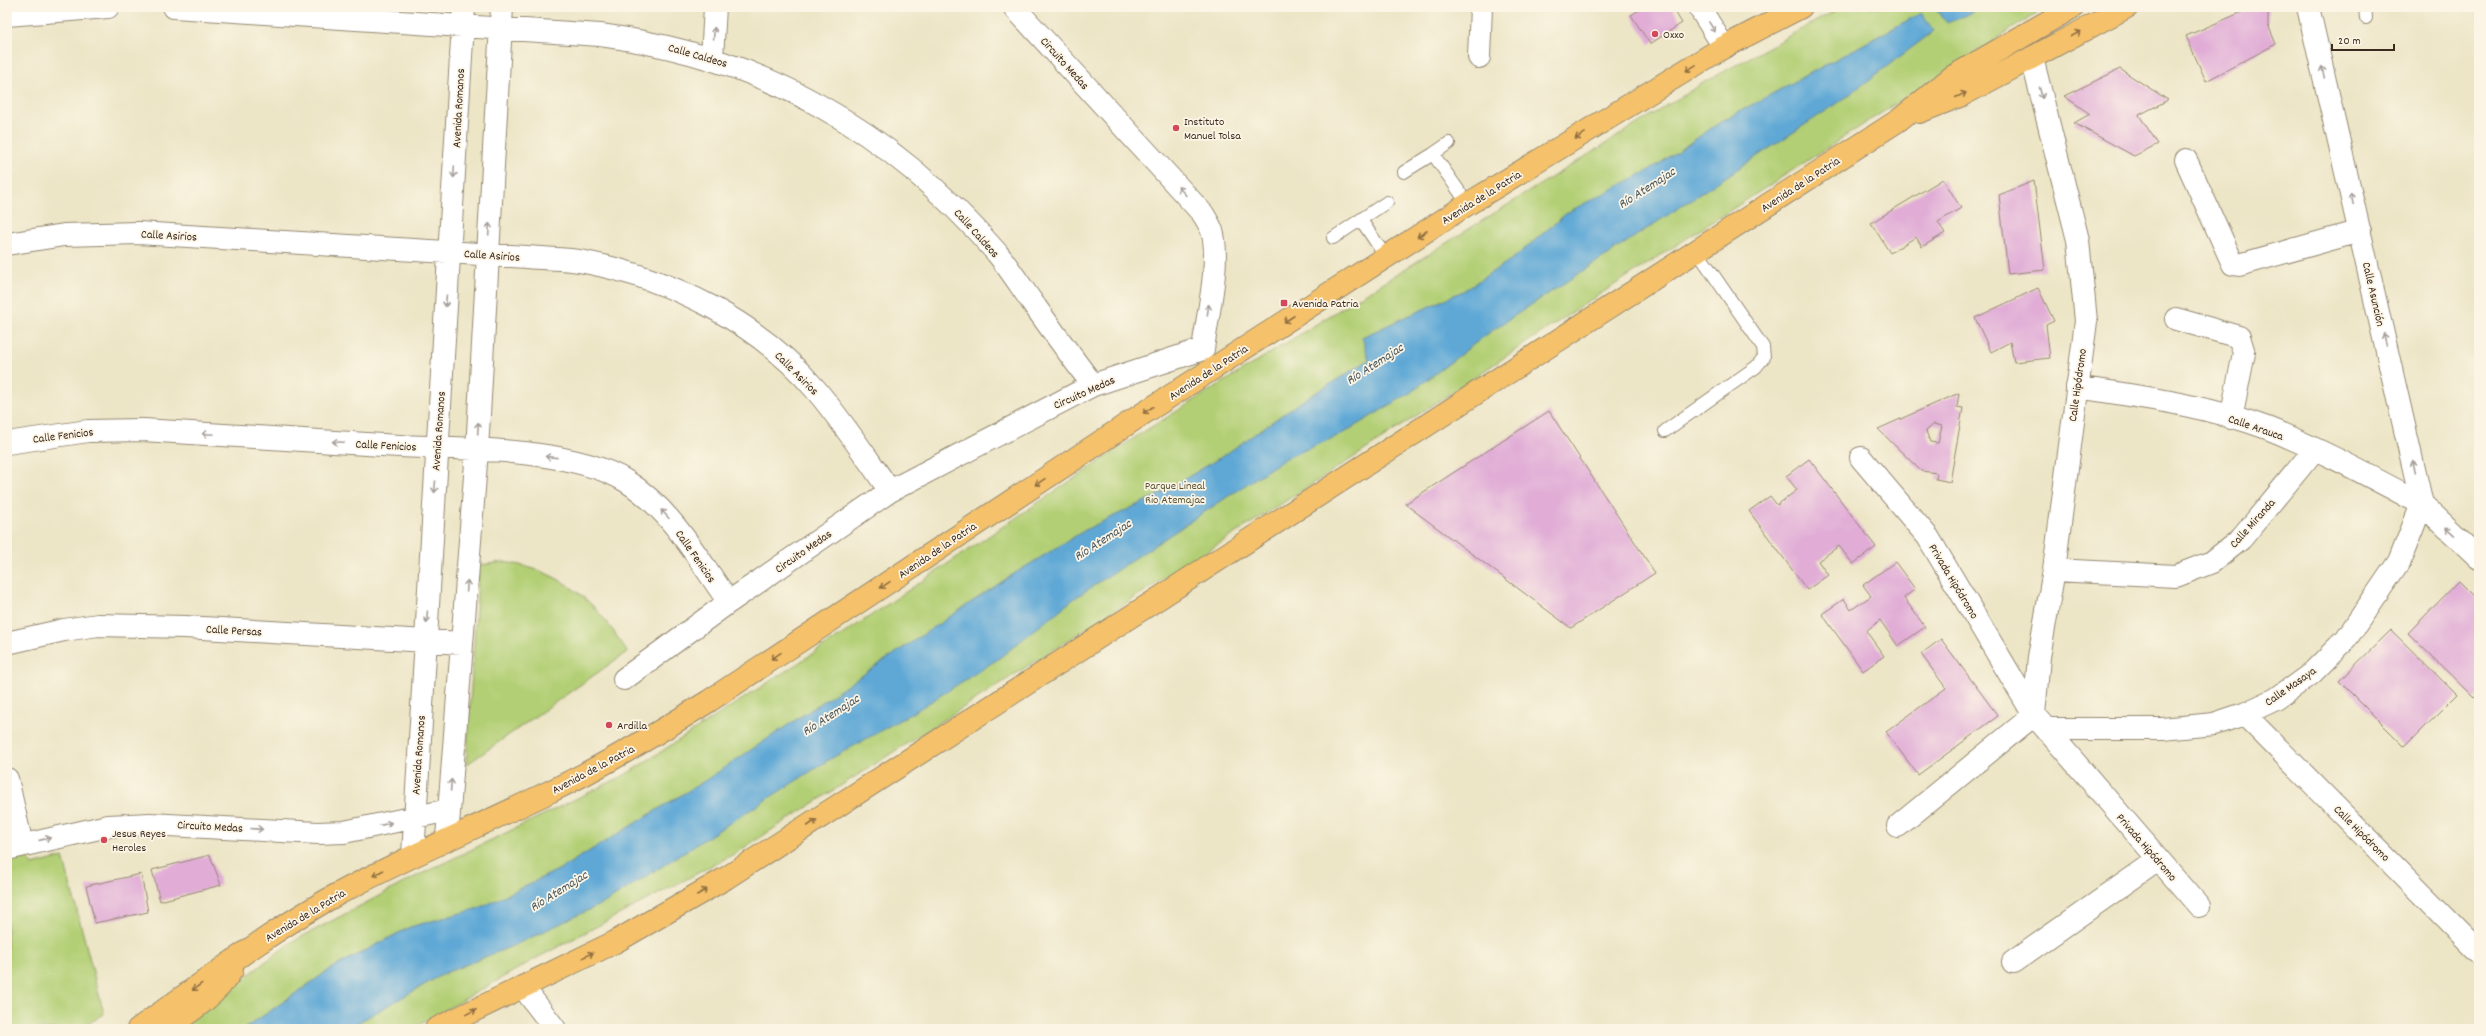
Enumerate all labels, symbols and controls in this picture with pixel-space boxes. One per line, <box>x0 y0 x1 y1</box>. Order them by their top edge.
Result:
one-way arrow <box>1708 21 1716 33</box>
scale bar <box>2332 26 2394 52</box>
one-way arrow <box>710 27 717 40</box>
place label: Oxxo <box>1663 27 1684 44</box>
marker: Oxxo <box>1650 29 1660 39</box>
one-way arrow <box>2070 30 2082 37</box>
text: 20 m <box>2338 33 2361 50</box>
street label: Circuito Medas <box>1036 34 1092 94</box>
street label: Calle Caldeos <box>666 40 729 73</box>
one-way arrow <box>1685 64 1697 72</box>
one-way arrow <box>2318 66 2326 79</box>
street label: Avenida Romanos <box>449 68 470 148</box>
one-way arrow <box>2038 87 2046 100</box>
one-way arrow <box>1955 91 1967 98</box>
place label: Instituto Manuel Tolsa <box>1184 114 1241 145</box>
marker: Instituto Manuel Tolsa <box>1171 123 1181 133</box>
one-way arrow <box>1574 132 1586 140</box>
street label: Avenida de la Patria <box>1758 153 1844 217</box>
water label: Río Atemajac <box>1615 163 1680 215</box>
one-way arrow <box>451 165 458 178</box>
street label: Avenida de la Patria <box>1439 167 1525 230</box>
one-way arrow <box>1177 186 1187 196</box>
one-way arrow <box>2348 193 2356 206</box>
street label: Calle Caldeos <box>949 206 1003 262</box>
one-way arrow <box>486 223 493 236</box>
street label: Calle Asirios <box>140 227 197 246</box>
one-way arrow <box>1417 230 1428 238</box>
street label: Calle Asirios <box>463 246 520 267</box>
street label: Calle Asunción <box>2357 260 2388 329</box>
one-way arrow <box>443 294 450 307</box>
place label: Avenida Patria <box>1292 296 1359 313</box>
marker: Avenida Patria <box>1279 298 1289 308</box>
one-way arrow <box>1204 304 1212 317</box>
one-way arrow <box>1284 315 1295 323</box>
one-way arrow <box>2380 333 2388 346</box>
water label: Río Atemajac <box>1343 339 1408 391</box>
street label: Avenida de la Patria <box>1166 341 1252 405</box>
street label: Calle Asirios <box>770 348 822 400</box>
street label: Calle Hipódromo <box>2065 348 2092 423</box>
street label: Circuito Medas <box>1051 372 1118 415</box>
street label: Avenida Romanos <box>428 391 451 471</box>
one-way arrow <box>1143 406 1154 414</box>
street label: Calle Arauca <box>2226 411 2286 446</box>
one-way arrow <box>475 422 482 435</box>
street label: Calle Fenicios <box>32 424 95 449</box>
one-way arrow <box>202 431 215 438</box>
street label: Calle Fenicios <box>355 436 417 457</box>
one-way arrow <box>332 438 345 446</box>
one-way arrow <box>545 454 558 461</box>
one-way arrow <box>2410 460 2418 473</box>
one-way arrow <box>1035 478 1046 486</box>
park label: Parque Lineal Rio Atemajac <box>1145 478 1205 509</box>
one-way arrow <box>431 480 439 493</box>
street label: Calle Miranda <box>2226 495 2280 553</box>
one-way arrow <box>660 508 669 519</box>
water label: Río Atemajac <box>1071 515 1136 567</box>
street label: Avenida de la Patria <box>895 518 981 584</box>
street label: Circuito Medas <box>772 526 836 578</box>
street label: Calle Fenicios <box>670 527 719 587</box>
one-way arrow <box>2445 527 2456 536</box>
street label: Privada Hipódromo <box>1924 541 1982 623</box>
one-way arrow <box>463 580 470 593</box>
one-way arrow <box>880 581 891 589</box>
one-way arrow <box>423 610 431 623</box>
street label: Calle Persas <box>205 622 262 641</box>
one-way arrow <box>771 652 782 661</box>
street label: Calle Masaya <box>2262 663 2320 711</box>
water label: Río Atemajac <box>799 690 864 742</box>
street label: Avenida Romanos <box>408 715 431 795</box>
place label: Ardilla <box>617 718 648 735</box>
marker: Ardilla <box>604 720 614 730</box>
street label: Avenida de la Patria <box>549 741 638 799</box>
one-way arrow <box>448 779 455 792</box>
street label: Calle Hipódromo <box>2329 802 2393 866</box>
street label: Privada Hipódromo <box>2112 810 2180 886</box>
street label: Circuito Medas <box>177 817 243 838</box>
one-way arrow <box>379 819 392 827</box>
one-way arrow <box>806 819 817 827</box>
one-way arrow <box>250 825 263 833</box>
place label: Jesus Reyes Heroles <box>112 826 166 857</box>
one-way arrow <box>38 835 51 843</box>
marker: Jesus Reyes Heroles <box>99 835 109 845</box>
water label: Río Atemajac <box>527 866 593 917</box>
one-way arrow <box>372 870 384 877</box>
street label: Avenida de la Patria <box>262 885 350 947</box>
one-way arrow <box>696 888 708 896</box>
one-way arrow <box>582 951 594 958</box>
one-way arrow <box>192 983 203 991</box>
one-way arrow <box>465 1008 477 1015</box>

